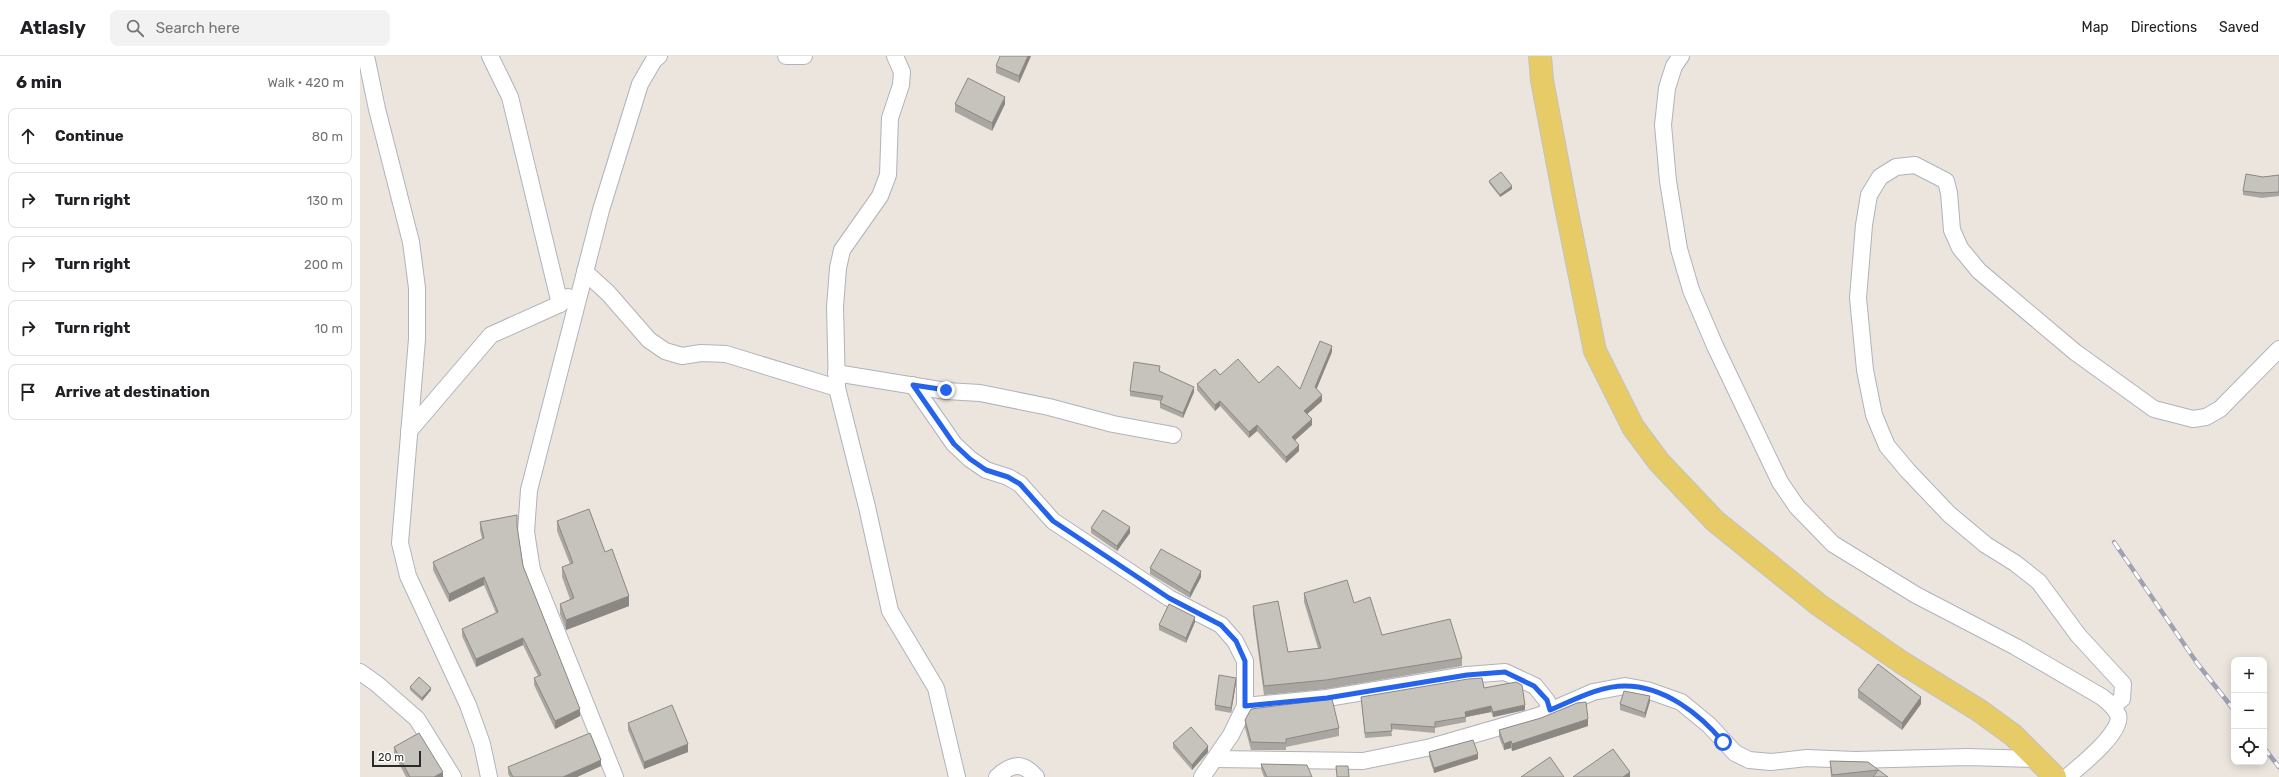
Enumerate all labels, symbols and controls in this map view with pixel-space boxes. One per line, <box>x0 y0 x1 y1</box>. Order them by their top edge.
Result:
search box <box>110 10 390 46</box>
text: Atlasly <box>20 16 86 39</box>
icon: search <box>124 17 146 39</box>
text: Search here <box>156 19 240 37</box>
text: Map <box>2082 19 2109 36</box>
text: Directions <box>2131 19 2197 36</box>
text: Saved <box>2219 19 2259 36</box>
text: 6 min <box>16 72 62 92</box>
text: Walk · 420 m <box>268 75 344 90</box>
icon: ahead <box>17 125 39 147</box>
text: Continue <box>55 127 124 145</box>
text: 80 m <box>312 129 343 144</box>
icon: right <box>17 189 39 211</box>
text: Turn right <box>55 191 130 209</box>
text: 130 m <box>307 193 343 208</box>
icon: right <box>17 253 39 275</box>
text: Turn right <box>55 255 130 273</box>
text: 200 m <box>304 257 343 272</box>
icon: right <box>17 317 39 339</box>
text: Turn right <box>55 319 130 337</box>
text: 10 m <box>314 321 343 336</box>
icon: arrive <box>17 381 39 403</box>
route end <box>937 381 955 399</box>
text: Arrive at destination <box>55 383 210 401</box>
map controls <box>2231 657 2267 765</box>
button: + <box>2231 657 2267 693</box>
button: − <box>2231 693 2267 729</box>
button: locate <box>2231 729 2267 765</box>
route start <box>1714 733 1732 751</box>
scale bar <box>372 749 421 768</box>
text: 20 m <box>378 751 404 764</box>

